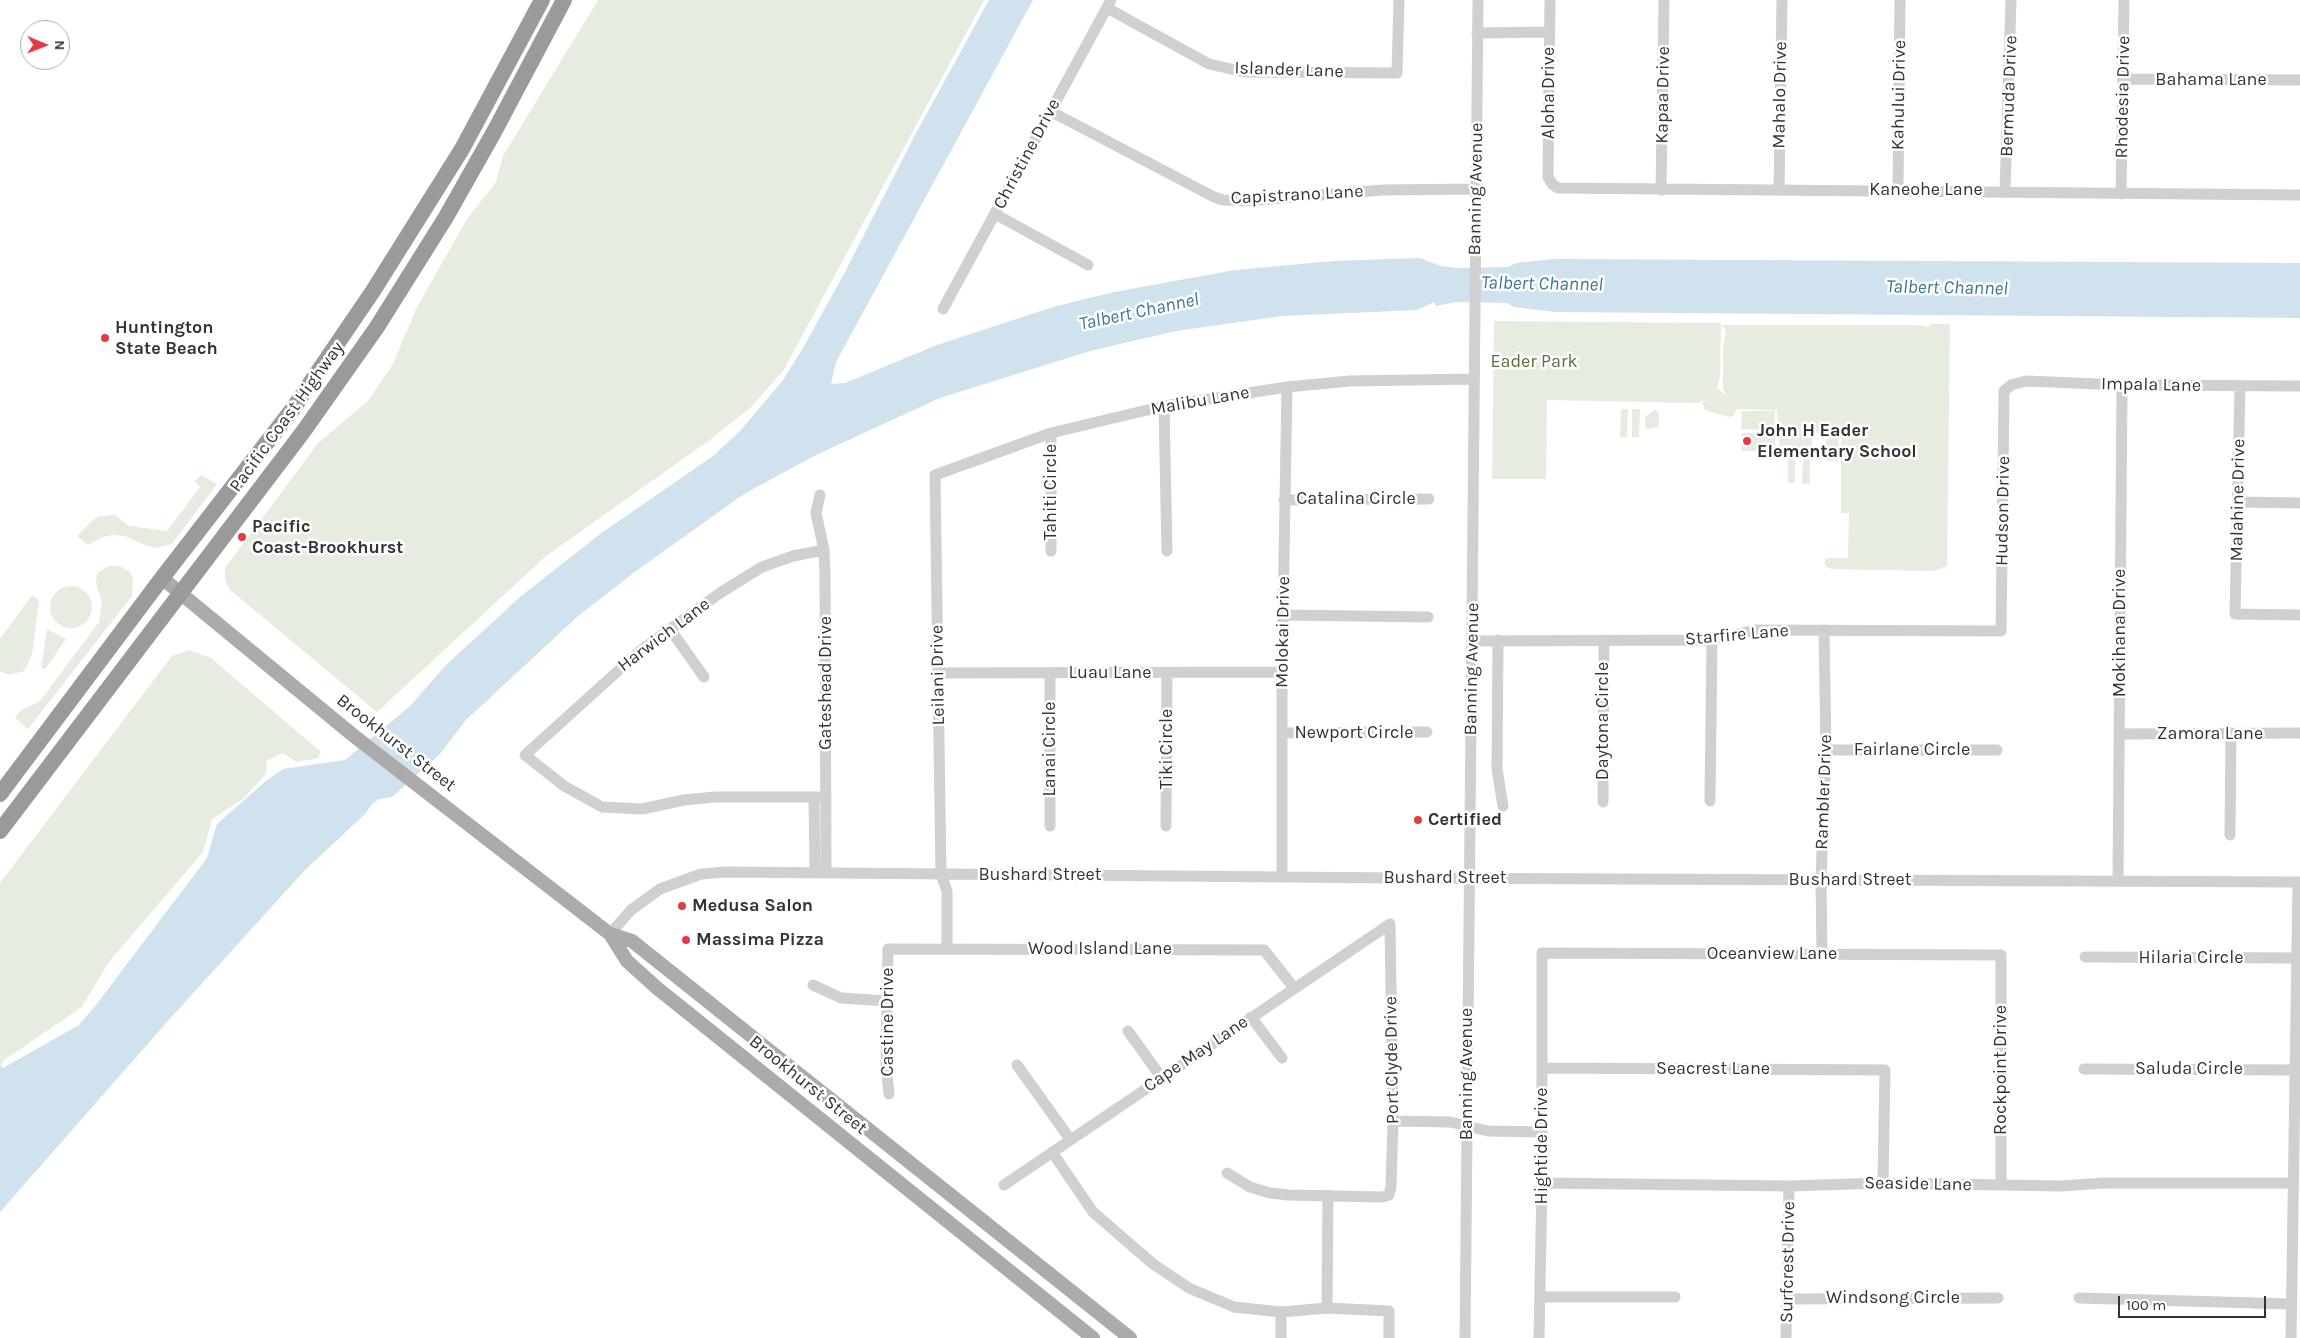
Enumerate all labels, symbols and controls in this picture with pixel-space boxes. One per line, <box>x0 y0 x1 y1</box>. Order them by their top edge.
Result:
north arrow <box>20 20 70 70</box>
street label: Bermuda Drive <box>1996 35 2022 157</box>
street label: Rhodesia Drive <box>2111 35 2135 159</box>
text: N <box>51 40 68 50</box>
street label: Kahului Drive <box>1887 40 1911 150</box>
street label: Mahalo Drive <box>1768 41 1792 149</box>
street label: Kapaa Drive <box>1651 46 1675 144</box>
street label: Aloha Drive <box>1538 47 1560 139</box>
street label: Islander Lane <box>1234 57 1344 83</box>
street label: Bahama Lane <box>2155 69 2267 91</box>
street label: Christine Drive <box>989 95 1065 213</box>
street label: Banning Avenue <box>1464 122 1488 256</box>
street label: Kaneohe Lane <box>1869 179 1983 201</box>
street label: Capistrano Lane <box>1230 181 1364 209</box>
water label: Talbert Channel <box>1481 272 1603 296</box>
water label: Talbert Channel <box>1886 276 2008 300</box>
water label: Talbert Channel <box>1077 288 1201 336</box>
place label: Huntington State Beach <box>115 317 218 359</box>
marker: Huntington State Beach <box>99 332 111 344</box>
street label: Pacific Coast Highway <box>225 338 349 496</box>
park label: Eader Park <box>1490 351 1578 373</box>
street label: Impala Lane <box>2101 373 2201 397</box>
street label: Malibu Lane <box>1149 382 1251 420</box>
place label: John H Eader Elementary School <box>1757 420 1917 462</box>
marker: John H Eader Elementary School <box>1741 435 1753 447</box>
street label: Malahine Drive <box>2226 438 2250 562</box>
street label: Tahiti Circle <box>1040 444 1062 540</box>
street label: Hudson Drive <box>1991 456 2015 566</box>
street label: Catalina Circle <box>1296 488 1416 510</box>
place label: Pacific Coast-Brookhurst <box>252 516 403 558</box>
marker: Pacific Coast-Brookhurst <box>236 531 248 543</box>
street label: Mokihana Drive <box>2109 569 2131 697</box>
street label: Molokai Drive <box>1271 576 1295 688</box>
street label: Harwich Lane <box>614 593 714 677</box>
street label: Banning Avenue <box>1460 602 1484 736</box>
street label: Gateshead Drive <box>815 616 837 750</box>
street label: Starfire Lane <box>1684 620 1790 650</box>
street label: Leilani Drive <box>926 625 950 725</box>
street label: Luau Lane <box>1069 662 1151 684</box>
street label: Daytona Circle <box>1592 662 1614 780</box>
street label: Brookhurst Street <box>332 690 460 796</box>
street label: Lanai Circle <box>1039 701 1061 797</box>
street label: Tiki Circle <box>1156 709 1178 789</box>
street label: Newport Circle <box>1295 722 1413 744</box>
street label: Zamora Lane <box>2157 723 2263 745</box>
street label: Rambler Drive <box>1811 734 1837 850</box>
street label: Fairlane Circle <box>1854 739 1970 761</box>
place label: Certified <box>1428 809 1502 831</box>
marker: Certified <box>1412 814 1424 826</box>
street label: Bushard Street <box>978 864 1102 886</box>
street label: Bushard Street <box>1383 867 1507 889</box>
street label: Bushard Street <box>1788 869 1912 891</box>
place label: Medusa Salon <box>692 895 813 917</box>
marker: Medusa Salon <box>676 900 688 912</box>
place label: Massima Pizza <box>696 929 824 951</box>
marker: Massima Pizza <box>680 934 692 946</box>
street label: Wood Island Lane <box>1028 938 1172 960</box>
street label: Oceanview Lane <box>1707 943 1837 965</box>
street label: Hilaria Circle <box>2139 947 2243 969</box>
street label: Castine Drive <box>877 968 899 1076</box>
street label: Port Clyde Drive <box>1380 996 1404 1124</box>
street label: Rockpoint Drive <box>1990 1005 2012 1135</box>
street label: Banning Avenue <box>1456 1008 1478 1140</box>
street label: Cape May Lane <box>1140 1011 1252 1097</box>
street label: Brookhurst Street <box>745 1031 871 1139</box>
street label: Seacrest Lane <box>1656 1058 1770 1080</box>
street label: Saluda Circle <box>2135 1058 2243 1080</box>
street label: Hightide Drive <box>1531 1088 1553 1204</box>
street label: Seaside Lane <box>1864 1172 1972 1196</box>
street label: Surfcrest Drive <box>1776 1201 1800 1323</box>
scale bar <box>2120 1286 2268 1318</box>
street label: Windsong Circle <box>1826 1287 1960 1309</box>
text: 100 m <box>2126 1296 2166 1314</box>

